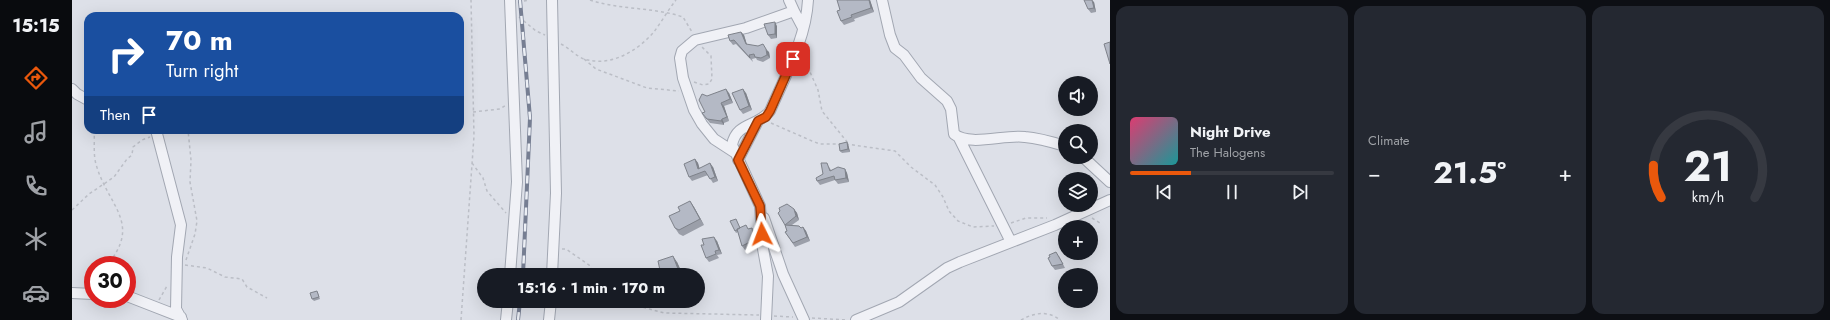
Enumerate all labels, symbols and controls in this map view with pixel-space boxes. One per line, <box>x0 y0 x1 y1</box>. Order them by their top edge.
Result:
text: 15:15 <box>12 13 60 39</box>
text: 70 m <box>166 20 233 61</box>
icon: right <box>100 28 152 80</box>
pin <box>776 42 810 76</box>
icon: arrive <box>782 48 804 70</box>
text: Turn right <box>166 58 238 84</box>
icon: directions <box>22 64 50 92</box>
map controls <box>1058 76 1098 308</box>
button: sound <box>1058 76 1098 116</box>
text: Then <box>100 104 130 126</box>
icon: arrive <box>138 104 160 126</box>
icon: music <box>22 118 50 146</box>
text: Night Drive <box>1190 121 1271 143</box>
button: search <box>1058 124 1098 164</box>
text: Climate <box>1368 131 1409 150</box>
text: 21 <box>1684 136 1732 197</box>
text: The Halogens <box>1190 143 1265 162</box>
text: 21.5° <box>1433 151 1506 194</box>
text: − <box>1368 157 1381 189</box>
text: + <box>1558 157 1572 189</box>
icon: phone <box>22 172 50 200</box>
button: layers <box>1058 172 1098 212</box>
icon: previous <box>1153 181 1175 203</box>
icon: pause <box>1221 181 1243 203</box>
icon: next <box>1289 181 1311 203</box>
text: km/h <box>1692 187 1724 207</box>
position arrow <box>741 213 783 255</box>
button: + <box>1058 220 1098 260</box>
icon: climate <box>22 225 50 253</box>
speed limit sign: 30 <box>84 256 136 308</box>
button: − <box>1058 268 1098 308</box>
text: 15:16 · 1 min · 170 m <box>517 277 665 299</box>
icon: car <box>22 279 50 307</box>

